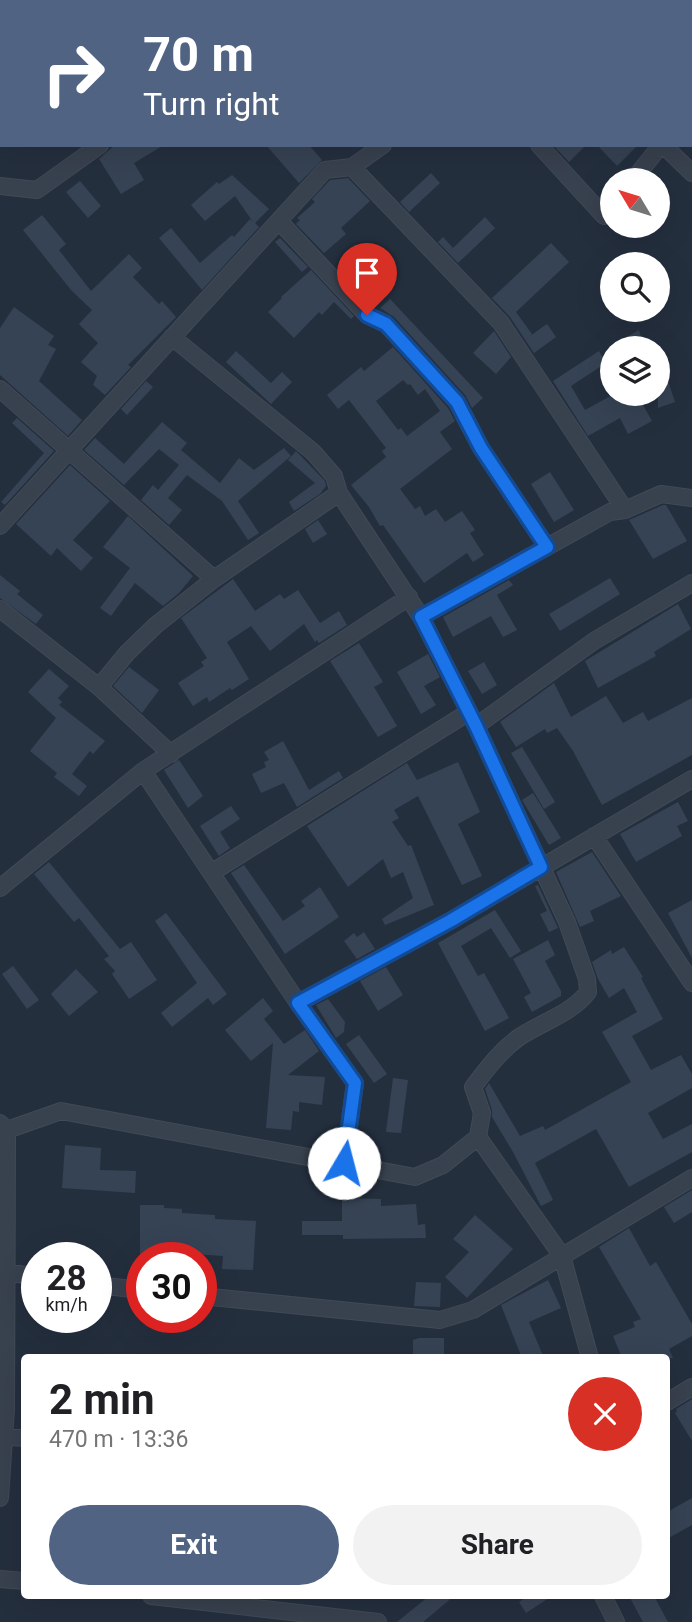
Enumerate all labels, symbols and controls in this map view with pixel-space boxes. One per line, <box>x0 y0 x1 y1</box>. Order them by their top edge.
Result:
text: 70 m <box>143 26 254 83</box>
icon: right <box>28 28 119 119</box>
text: Turn right <box>143 85 279 123</box>
north arrow <box>600 168 670 238</box>
map controls <box>600 168 670 406</box>
pin <box>337 243 397 315</box>
button: search <box>600 252 670 322</box>
icon: arrive <box>348 254 386 292</box>
button: layers <box>600 336 670 406</box>
position arrow <box>307 1126 381 1200</box>
speed limit sign: 30 <box>126 1242 217 1333</box>
text: 28 <box>46 1258 87 1299</box>
text: km/h <box>45 1294 88 1315</box>
text: 2 min <box>49 1375 155 1424</box>
button: close <box>568 1377 642 1451</box>
text: 470 m · 13:36 <box>49 1426 188 1453</box>
button: Exit <box>49 1505 339 1585</box>
button: Share <box>353 1505 642 1585</box>

